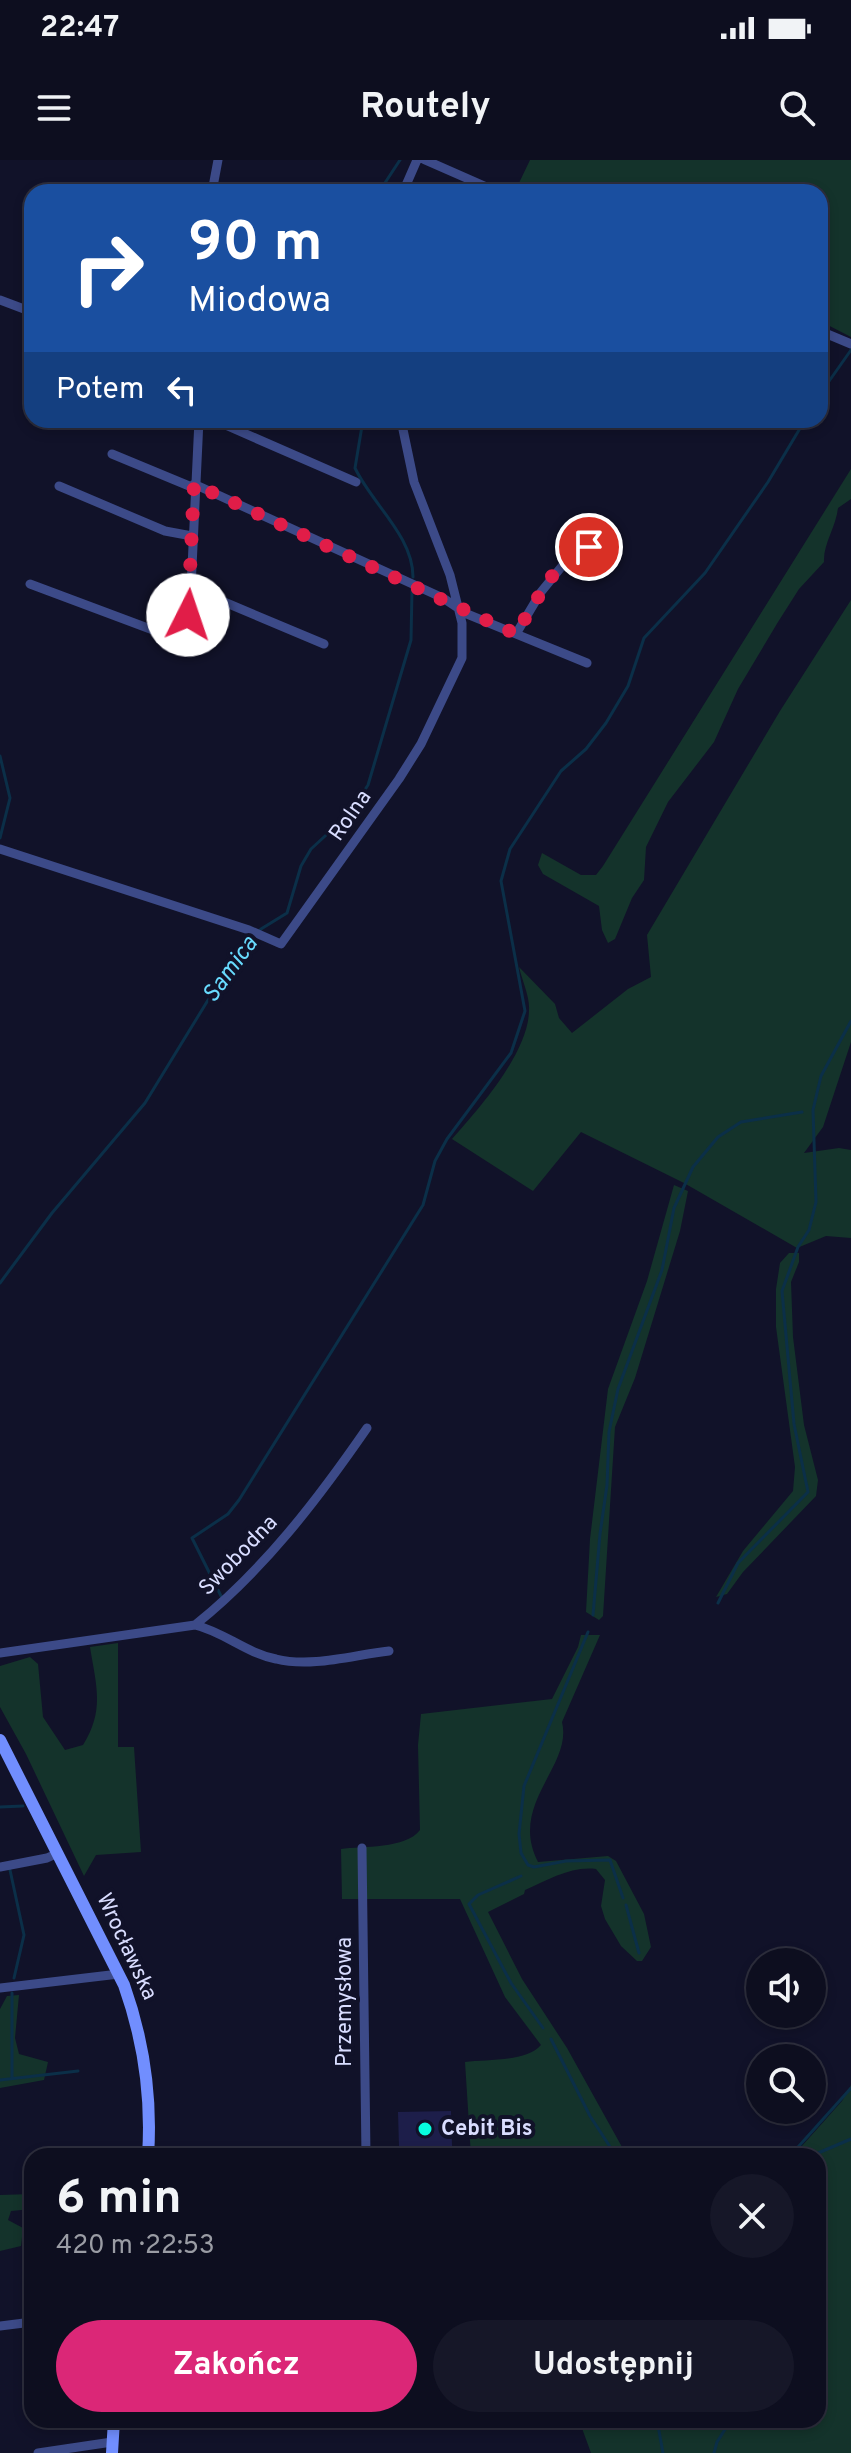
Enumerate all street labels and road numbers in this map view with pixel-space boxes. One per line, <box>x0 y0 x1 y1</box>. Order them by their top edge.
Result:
street label: Rolna <box>324 785 378 847</box>
street label: Swobodna <box>194 1510 284 1602</box>
street label: Wrocławska <box>90 1889 162 2005</box>
street label: Przemysłowa <box>332 1937 359 2067</box>

